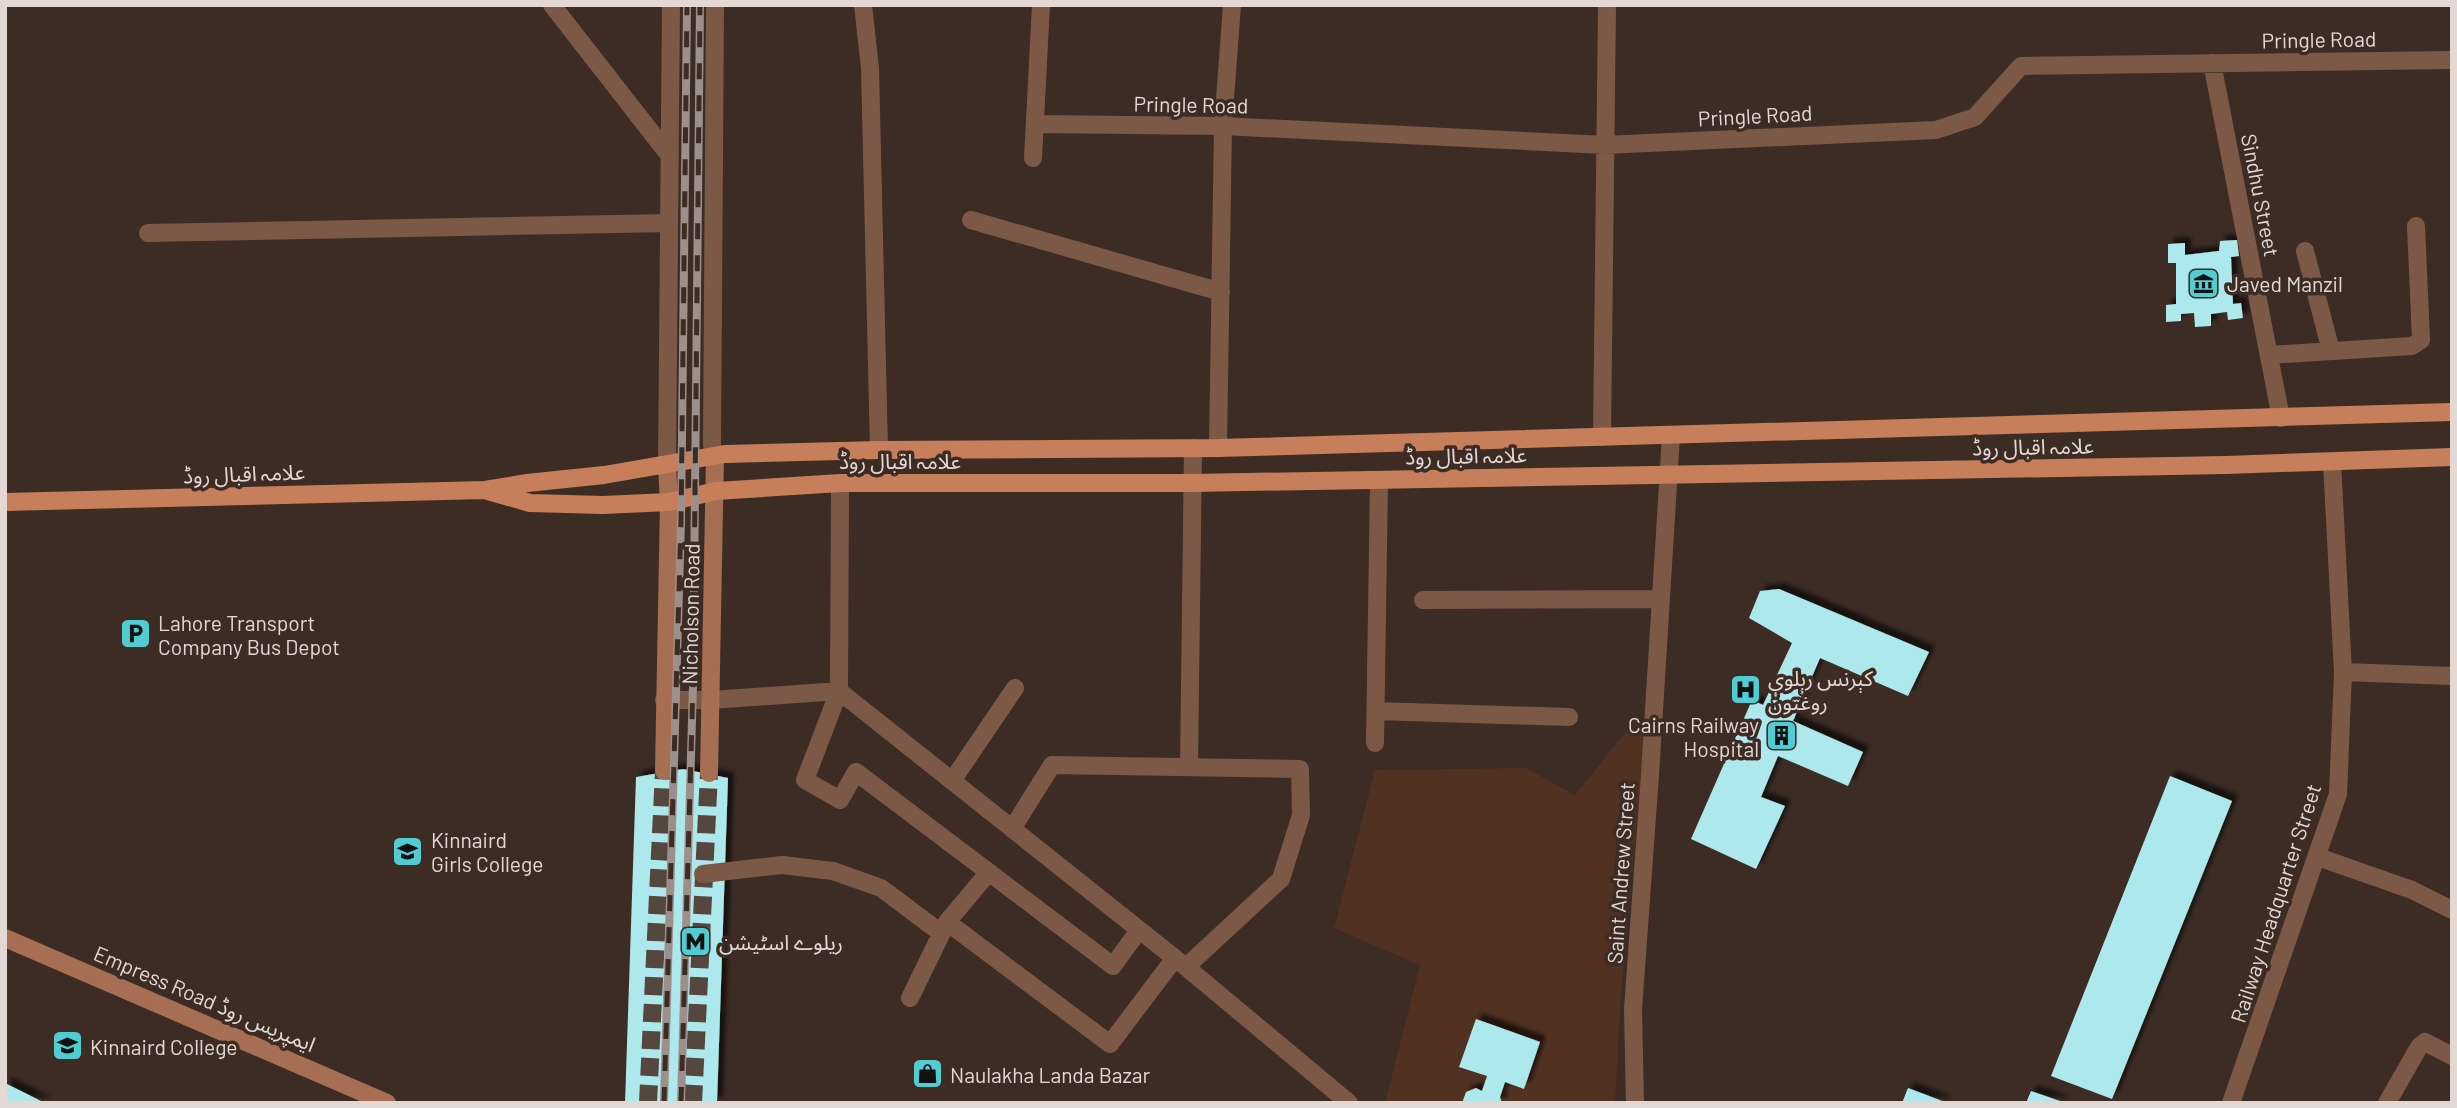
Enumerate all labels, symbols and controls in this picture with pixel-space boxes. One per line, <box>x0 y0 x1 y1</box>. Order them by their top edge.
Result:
street label: Pringle Road <box>2261 26 2377 52</box>
street label: Pringle Road <box>1133 91 1249 117</box>
street label: Pringle Road <box>1697 100 1813 130</box>
street label: Sindhu Street <box>2237 132 2285 258</box>
museum icon: Javed Manzil <box>2187 266 2221 300</box>
place label: Javed Manzil <box>2227 271 2343 296</box>
street label: علامہ اقبال روڈ <box>1972 432 2094 461</box>
street label: علامہ اقبال روڈ <box>1405 441 1527 470</box>
street label: علامہ اقبال روڈ <box>839 448 961 474</box>
street label: علامہ اقبال روڈ <box>183 458 305 489</box>
street label: Nicholson Road <box>676 543 704 685</box>
place label: Lahore Transport Company Bus Depot <box>158 610 340 659</box>
parking icon: Lahore Transport Company Bus Depot <box>118 617 152 651</box>
place label: کېرنس رېلوې روغتون <box>1768 665 1873 715</box>
hospital icon: کېرنس رېلوې روغتون <box>1728 672 1762 706</box>
place label: Cairns Railway Hospital <box>1628 712 1759 761</box>
building icon: Cairns Railway Hospital <box>1765 719 1799 753</box>
street label: Saint Andrew Street <box>1601 781 1639 965</box>
street label: Railway Headquarter Street <box>2225 781 2325 1025</box>
place label: Kinnaird Girls College <box>431 827 543 876</box>
school or university icon: Kinnaird Girls College <box>391 834 425 868</box>
metro station icon: ریلوے اسٹیشن <box>679 924 713 958</box>
place label: ریلوے اسٹیشن <box>719 929 843 955</box>
street label: Empress Road ایمپریس روڈ <box>90 940 319 1058</box>
school or university icon: Kinnaird College <box>50 1029 84 1063</box>
place label: Kinnaird College <box>90 1034 238 1059</box>
shop icon: Naulakha Landa Bazar <box>910 1057 944 1091</box>
place label: Naulakha Landa Bazar <box>950 1062 1151 1087</box>

